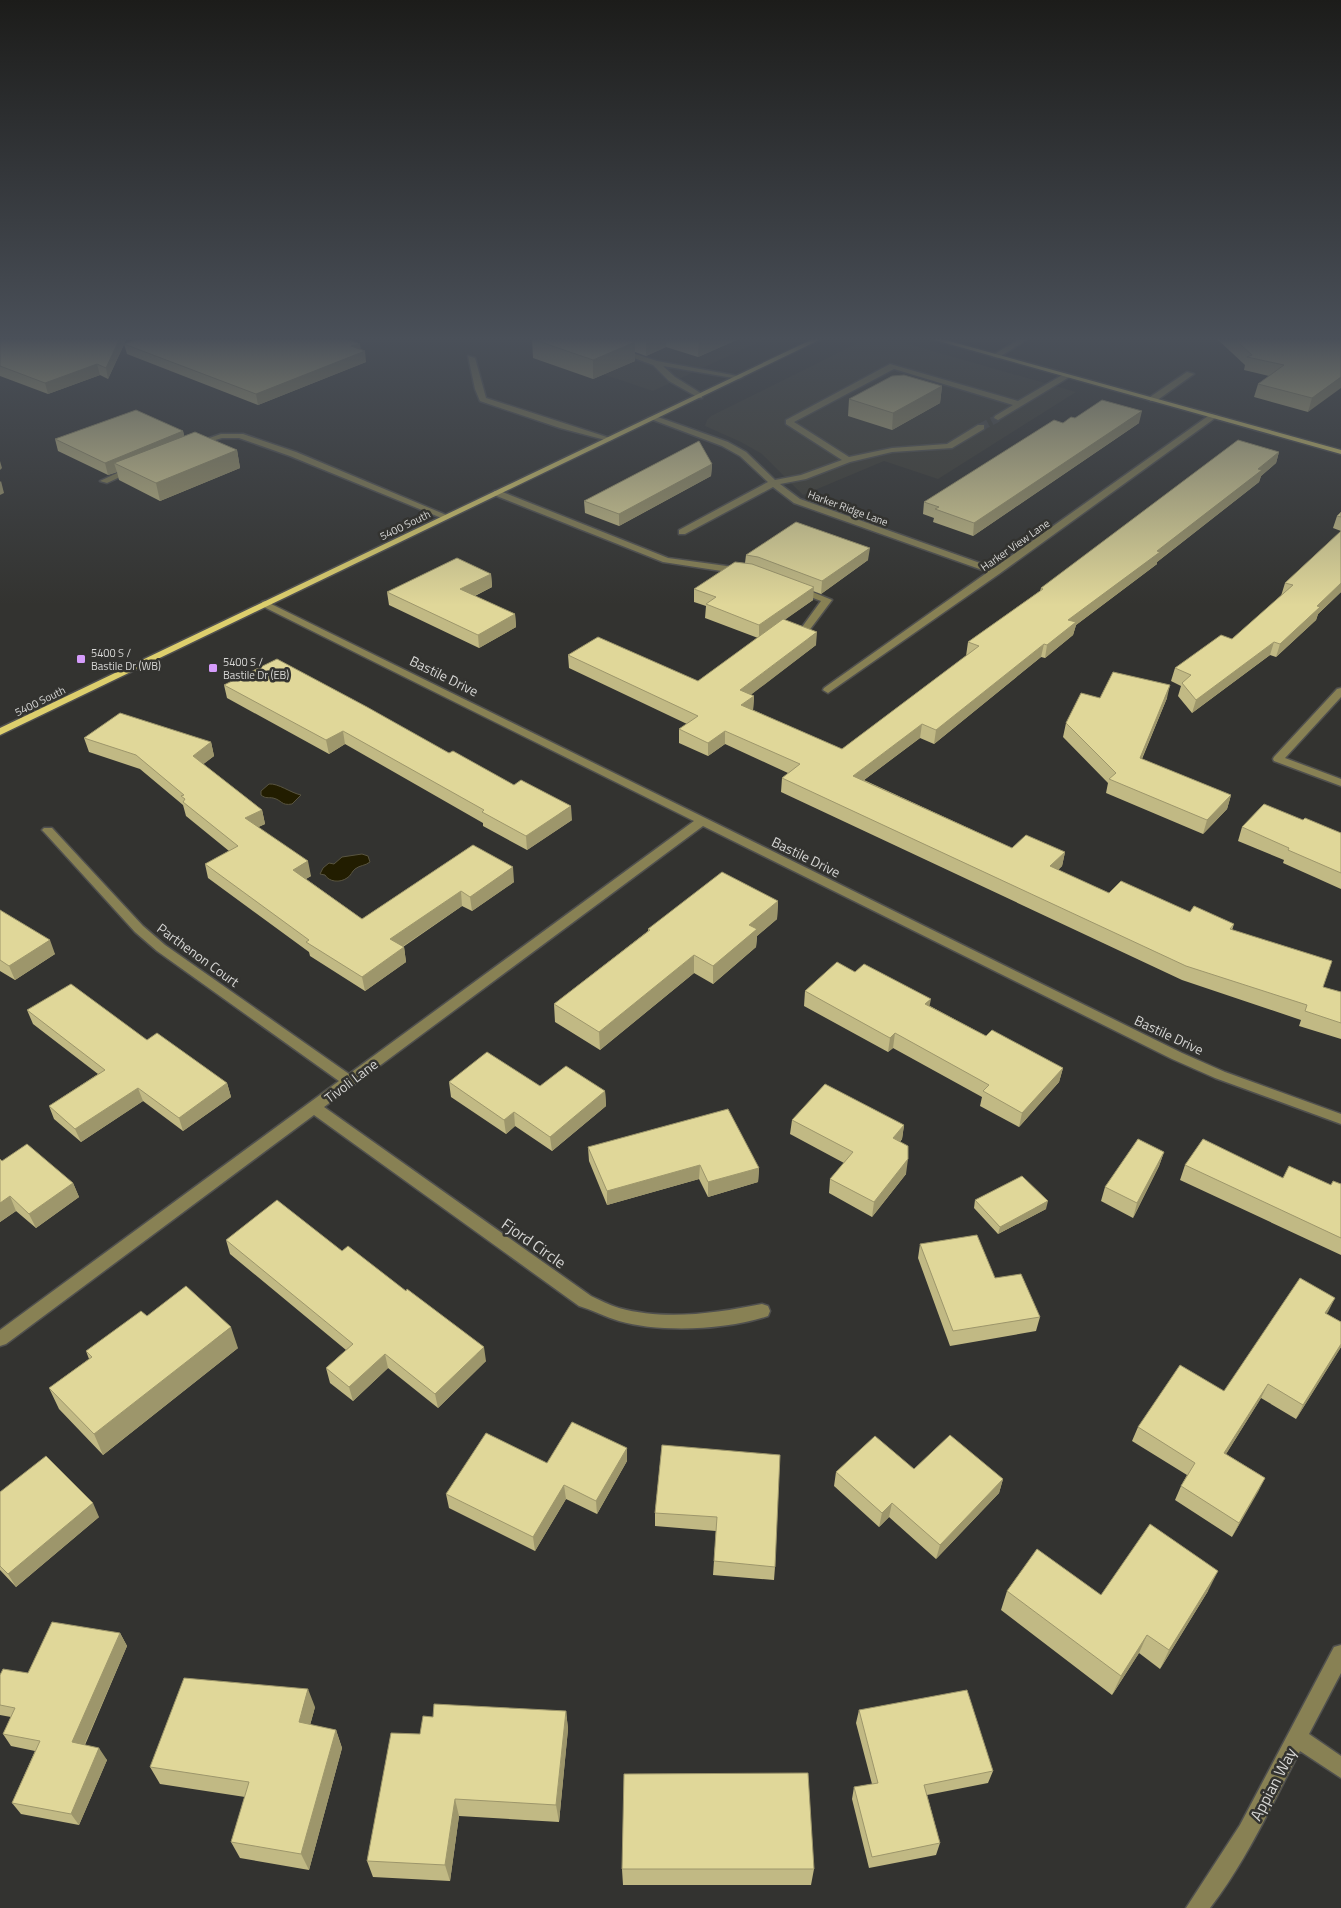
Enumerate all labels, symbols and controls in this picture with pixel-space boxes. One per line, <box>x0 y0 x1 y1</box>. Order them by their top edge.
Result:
street label: Harker Ridge Lane <box>806 486 891 530</box>
street label: 5400 South <box>377 506 433 544</box>
street label: Harker View Lane <box>977 515 1053 575</box>
place label: 5400 S / Bastile Dr (WB) <box>91 645 161 674</box>
street label: Bastile Drive <box>406 650 482 701</box>
marker: 5400 S / Bastile Dr (WB) <box>75 653 87 665</box>
place label: 5400 S / Bastile Dr (EB) <box>223 654 289 683</box>
marker: 5400 S / Bastile Dr (EB) <box>207 662 219 674</box>
street label: 5400 South <box>12 682 68 720</box>
street label: Bastile Drive <box>768 831 844 882</box>
street label: Parthenon Court <box>153 918 244 992</box>
street label: Bastile Drive <box>1131 1009 1207 1060</box>
street label: Tivoli Lane <box>320 1054 382 1108</box>
street label: Fjord Circle <box>497 1212 571 1274</box>
street label: Appian Way <box>1244 1743 1302 1825</box>

